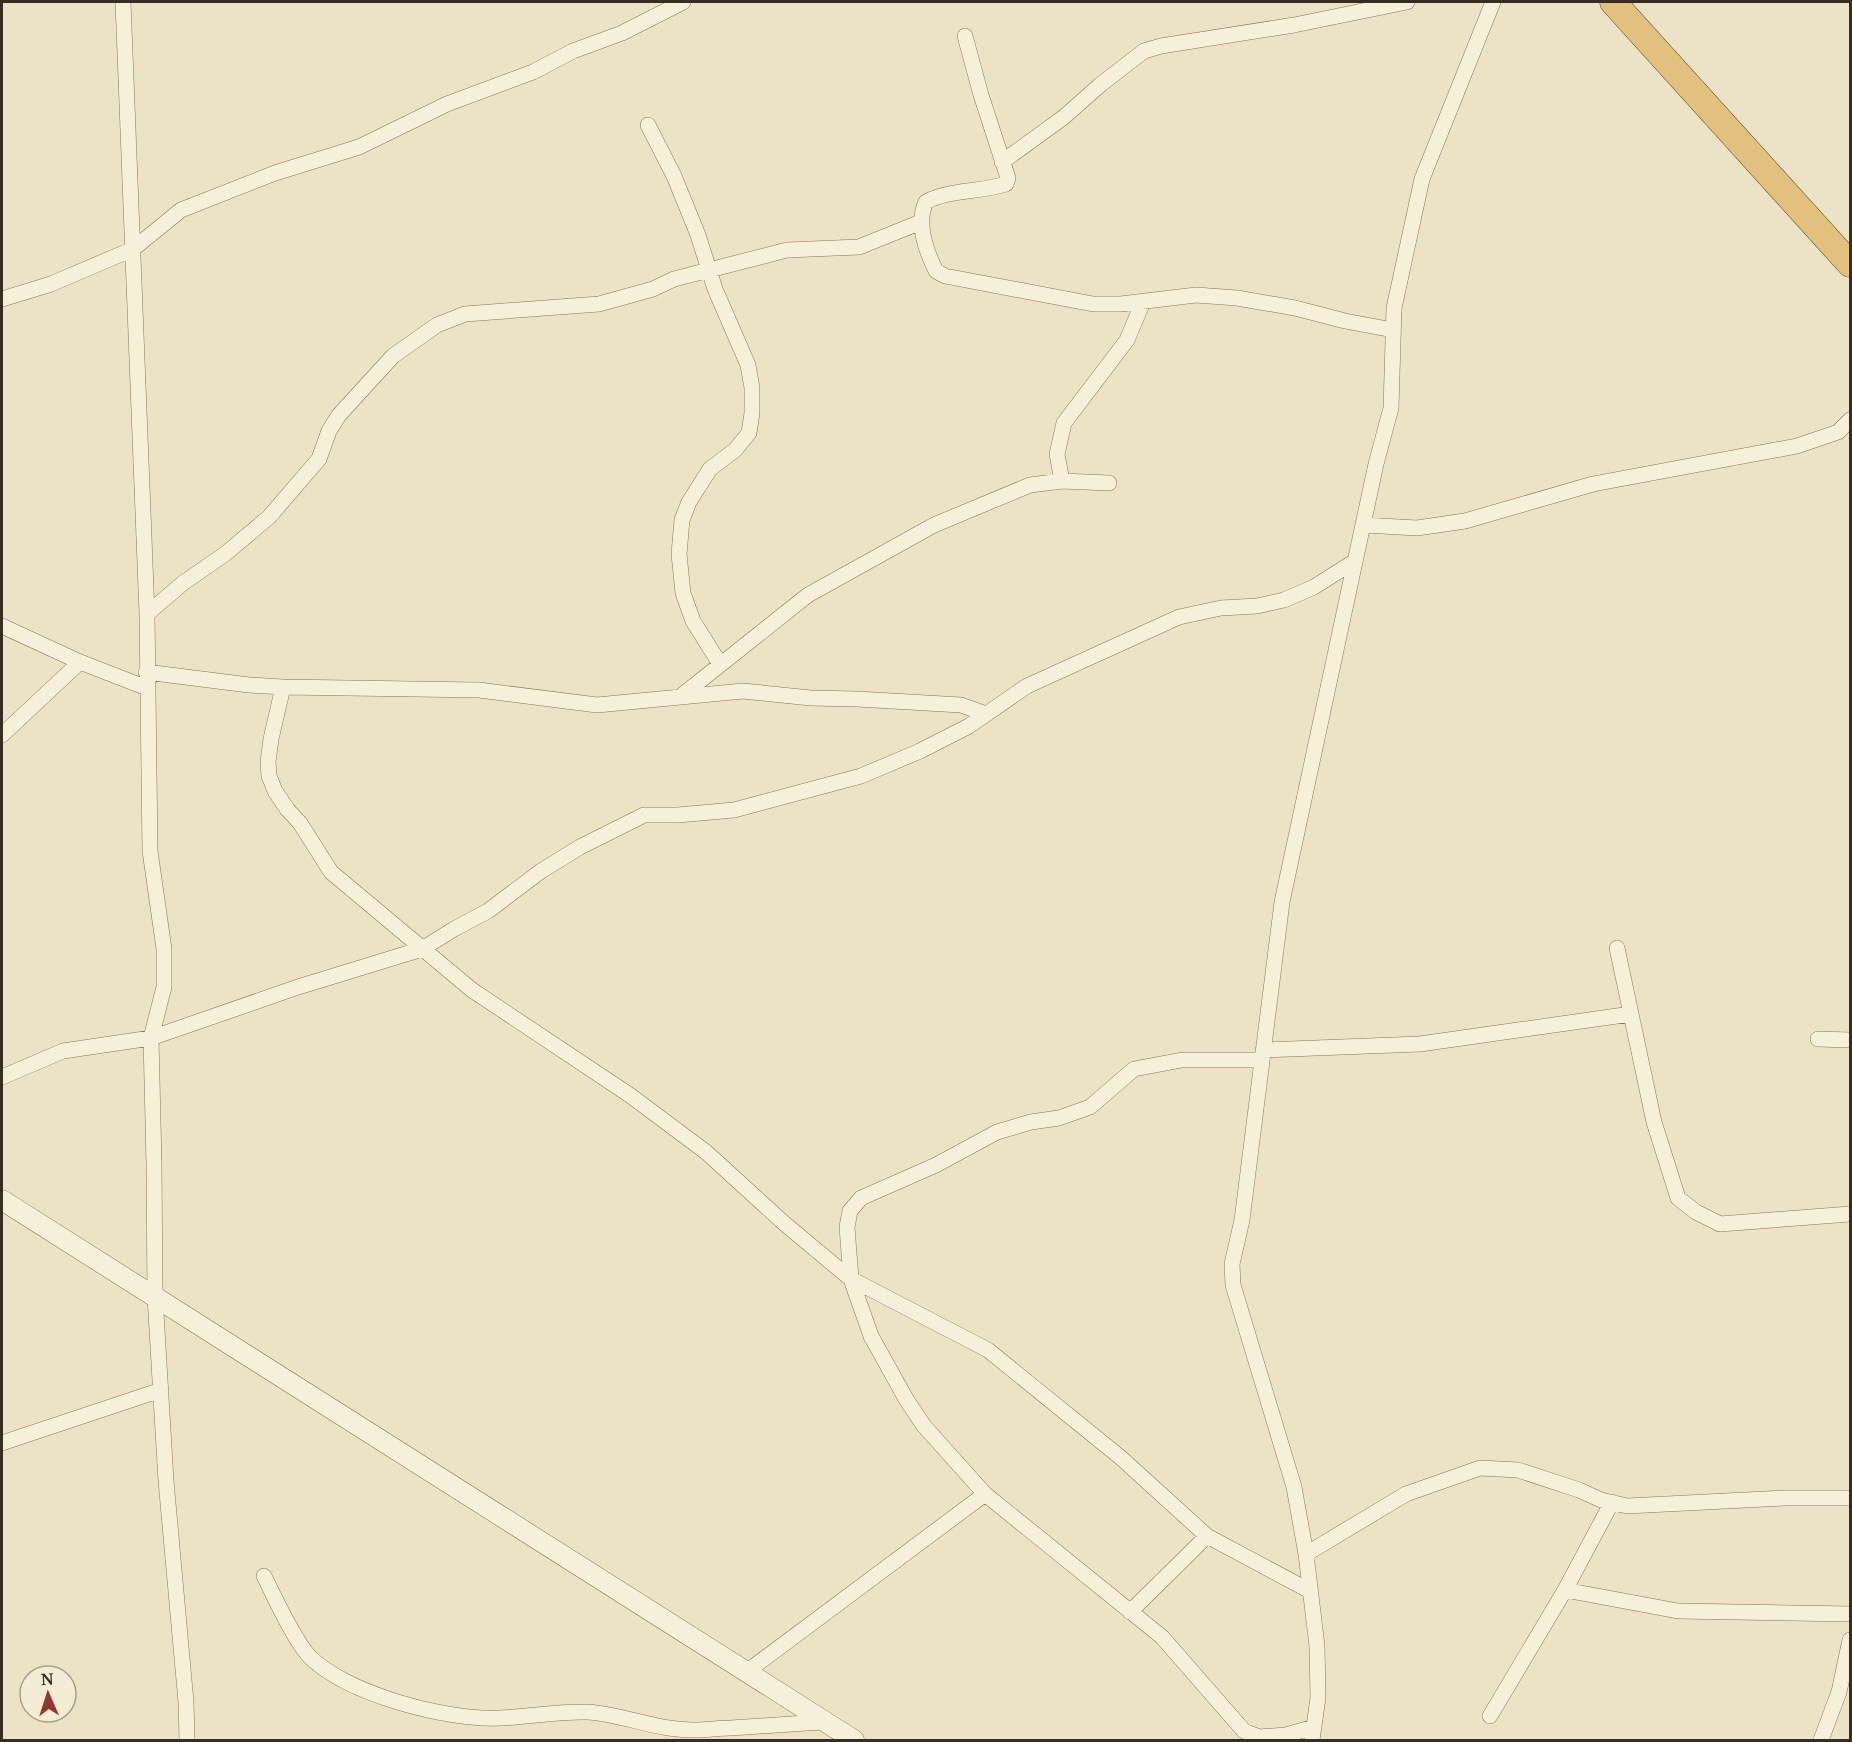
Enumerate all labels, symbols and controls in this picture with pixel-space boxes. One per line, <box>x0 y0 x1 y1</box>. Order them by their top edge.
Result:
north arrow <box>18 1664 78 1724</box>
text: N <box>40 1668 54 1690</box>

